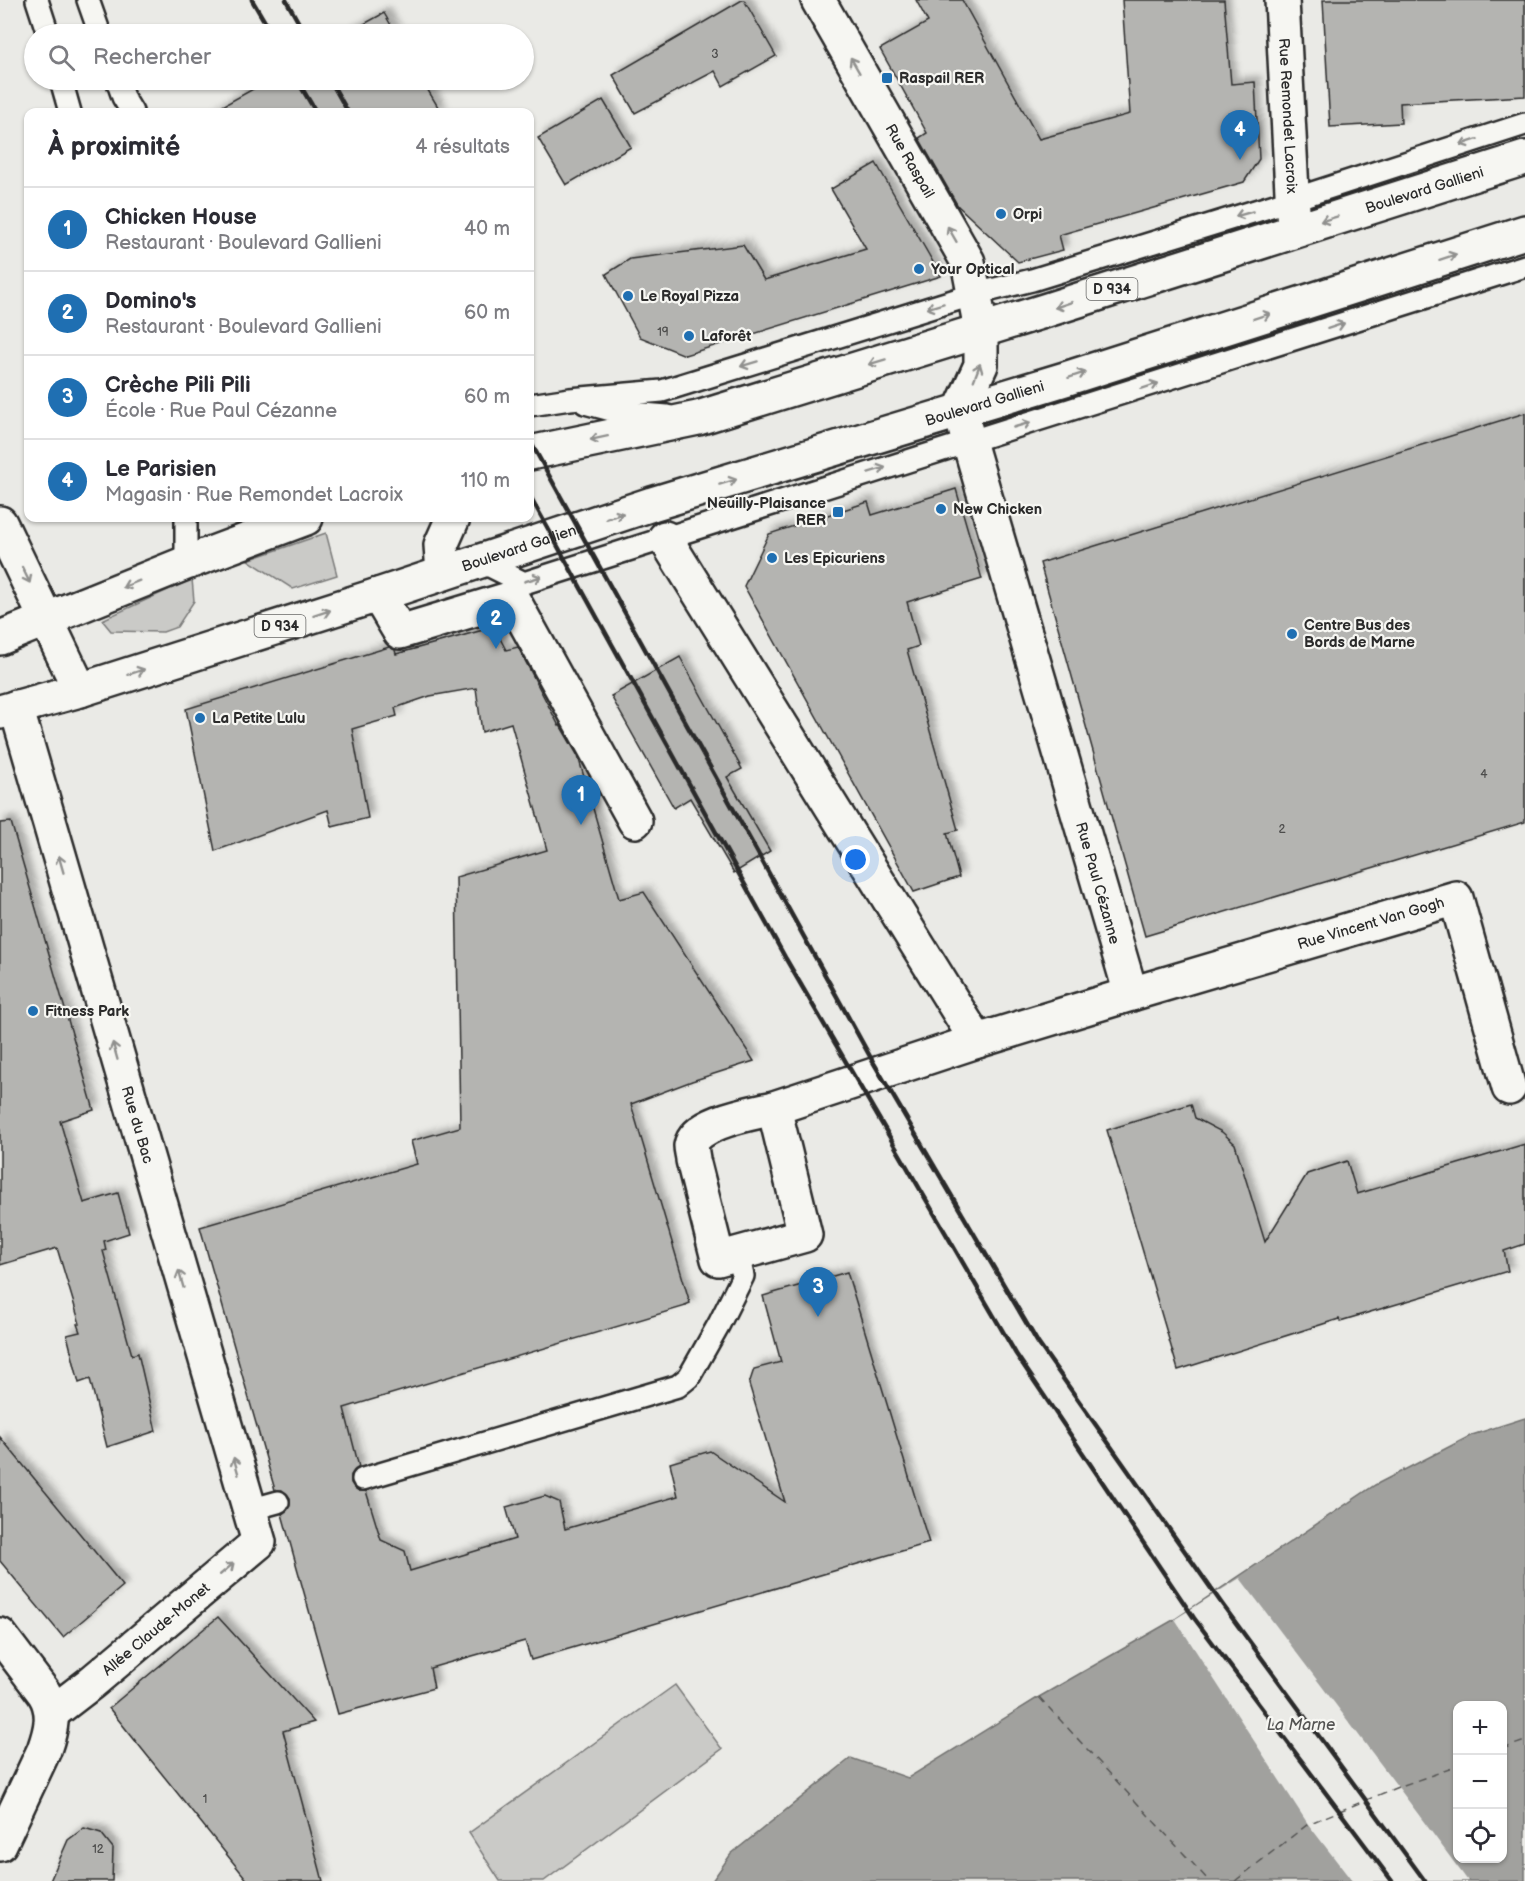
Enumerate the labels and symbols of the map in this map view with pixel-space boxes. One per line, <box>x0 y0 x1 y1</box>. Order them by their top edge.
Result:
street label: Rue Remondet Lacroix <box>1274 37 1301 194</box>
house number: 3 <box>711 47 719 62</box>
one-way arrow <box>849 57 861 74</box>
place label: Raspail RER <box>899 69 984 88</box>
marker: Raspail RER <box>880 71 894 85</box>
pin: 4 <box>1220 110 1260 160</box>
street label: Rue Raspail <box>881 121 938 202</box>
one-way arrow <box>1460 137 1479 148</box>
street label: Boulevard Gallieni <box>1363 163 1486 218</box>
place label: Orpi <box>1013 205 1042 224</box>
marker: Orpi <box>994 207 1008 221</box>
one-way arrow <box>1235 209 1254 220</box>
one-way arrow <box>1320 215 1339 226</box>
one-way arrow <box>946 226 957 244</box>
one-way arrow <box>1438 251 1457 262</box>
place label: Your Optical <box>931 260 1015 279</box>
marker: Your Optical <box>912 262 926 276</box>
road number: D 934 <box>1086 278 1138 300</box>
place label: Le Royal Pizza <box>640 287 739 306</box>
marker: Le Royal Pizza <box>621 289 635 303</box>
one-way arrow <box>1054 300 1073 311</box>
one-way arrow <box>926 301 945 312</box>
one-way arrow <box>1252 310 1271 321</box>
one-way arrow <box>1326 320 1345 331</box>
house number: 19 <box>657 325 669 340</box>
place label: Laforêt <box>701 327 751 346</box>
marker: Laforêt <box>682 329 696 343</box>
one-way arrow <box>868 357 887 368</box>
one-way arrow <box>740 359 759 370</box>
one-way arrow <box>973 363 984 381</box>
one-way arrow <box>1067 369 1086 380</box>
street label: Boulevard Gallieni <box>923 377 1047 431</box>
one-way arrow <box>1140 379 1159 390</box>
one-way arrow <box>1012 419 1031 430</box>
one-way arrow <box>590 433 609 445</box>
one-way arrow <box>867 464 886 475</box>
one-way arrow <box>718 476 737 487</box>
place label: Neuilly-Plaisance RER <box>707 494 826 530</box>
place label: New Chicken <box>953 500 1042 519</box>
marker: New Chicken <box>934 502 948 516</box>
marker: Neuilly-Plaisance RER <box>831 505 845 519</box>
one-way arrow <box>605 510 624 521</box>
street label: Boulevard Gallieni <box>459 520 582 577</box>
place label: Les Epicuriens <box>784 549 885 568</box>
marker: Les Epicuriens <box>765 551 779 565</box>
one-way arrow <box>20 566 32 584</box>
one-way arrow <box>523 573 542 584</box>
one-way arrow <box>123 580 141 591</box>
pin: 2 <box>476 600 516 649</box>
one-way arrow <box>312 607 331 618</box>
road number: D 934 <box>254 615 306 637</box>
place label: Centre Bus des Bords de Marne <box>1304 616 1415 652</box>
marker: Centre Bus des Bords de Marne <box>1285 627 1299 641</box>
one-way arrow <box>126 666 145 677</box>
place label: La Petite Lulu <box>212 709 305 728</box>
marker: La Petite Lulu <box>193 711 207 725</box>
house number: 4 <box>1480 767 1488 782</box>
pin: 1 <box>562 776 600 825</box>
street label: Rue Paul Cézanne <box>1071 820 1124 946</box>
house number: 2 <box>1278 822 1286 837</box>
your location <box>841 845 870 874</box>
one-way arrow <box>55 855 66 874</box>
street label: Rue Vincent Van Gogh <box>1295 893 1447 954</box>
place label: Fitness Park <box>45 1002 129 1021</box>
marker: Fitness Park <box>26 1004 40 1018</box>
one-way arrow <box>109 1042 120 1061</box>
street label: Rue du Bac <box>117 1084 157 1166</box>
pin: 3 <box>798 1268 838 1317</box>
one-way arrow <box>175 1270 186 1289</box>
one-way arrow <box>230 1457 241 1476</box>
one-way arrow <box>219 1562 234 1576</box>
street label: Allée Claude-Monet <box>99 1579 214 1680</box>
water label: La Marne <box>1267 1716 1335 1735</box>
house number: 1 <box>203 1792 207 1807</box>
house number: 12 <box>92 1842 104 1857</box>

